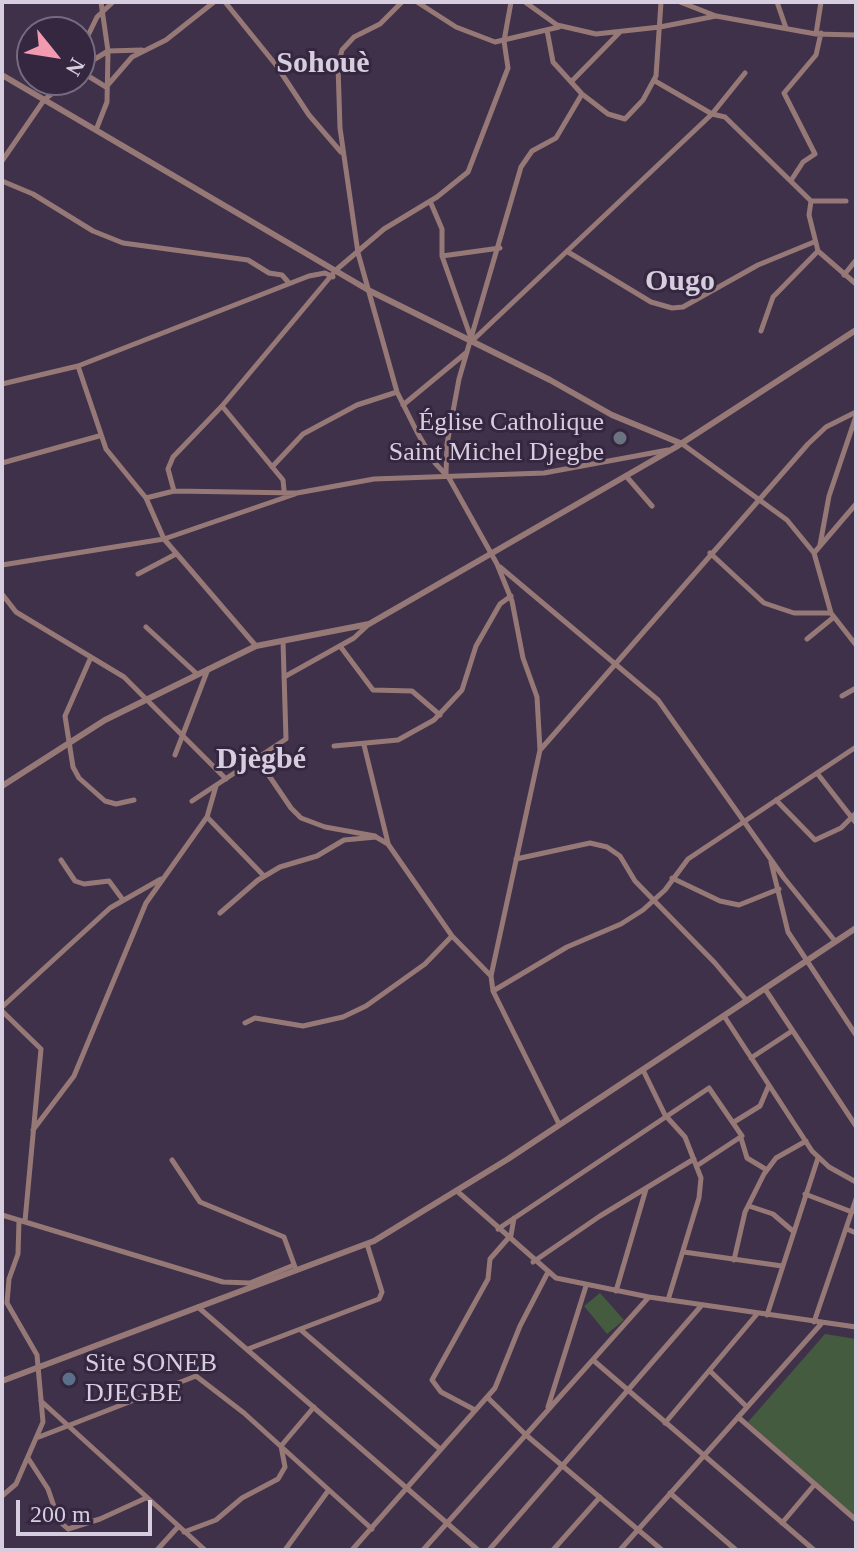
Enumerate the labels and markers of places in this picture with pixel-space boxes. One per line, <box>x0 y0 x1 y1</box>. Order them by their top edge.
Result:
place label: Église Catholique Saint Michel Djegbe <box>389 407 604 468</box>
marker: Église Catholique Saint Michel Djegbe <box>611 429 629 447</box>
place label: Site SONEB DJEGBE <box>85 1348 217 1410</box>
marker: Site SONEB DJEGBE <box>60 1370 78 1388</box>

